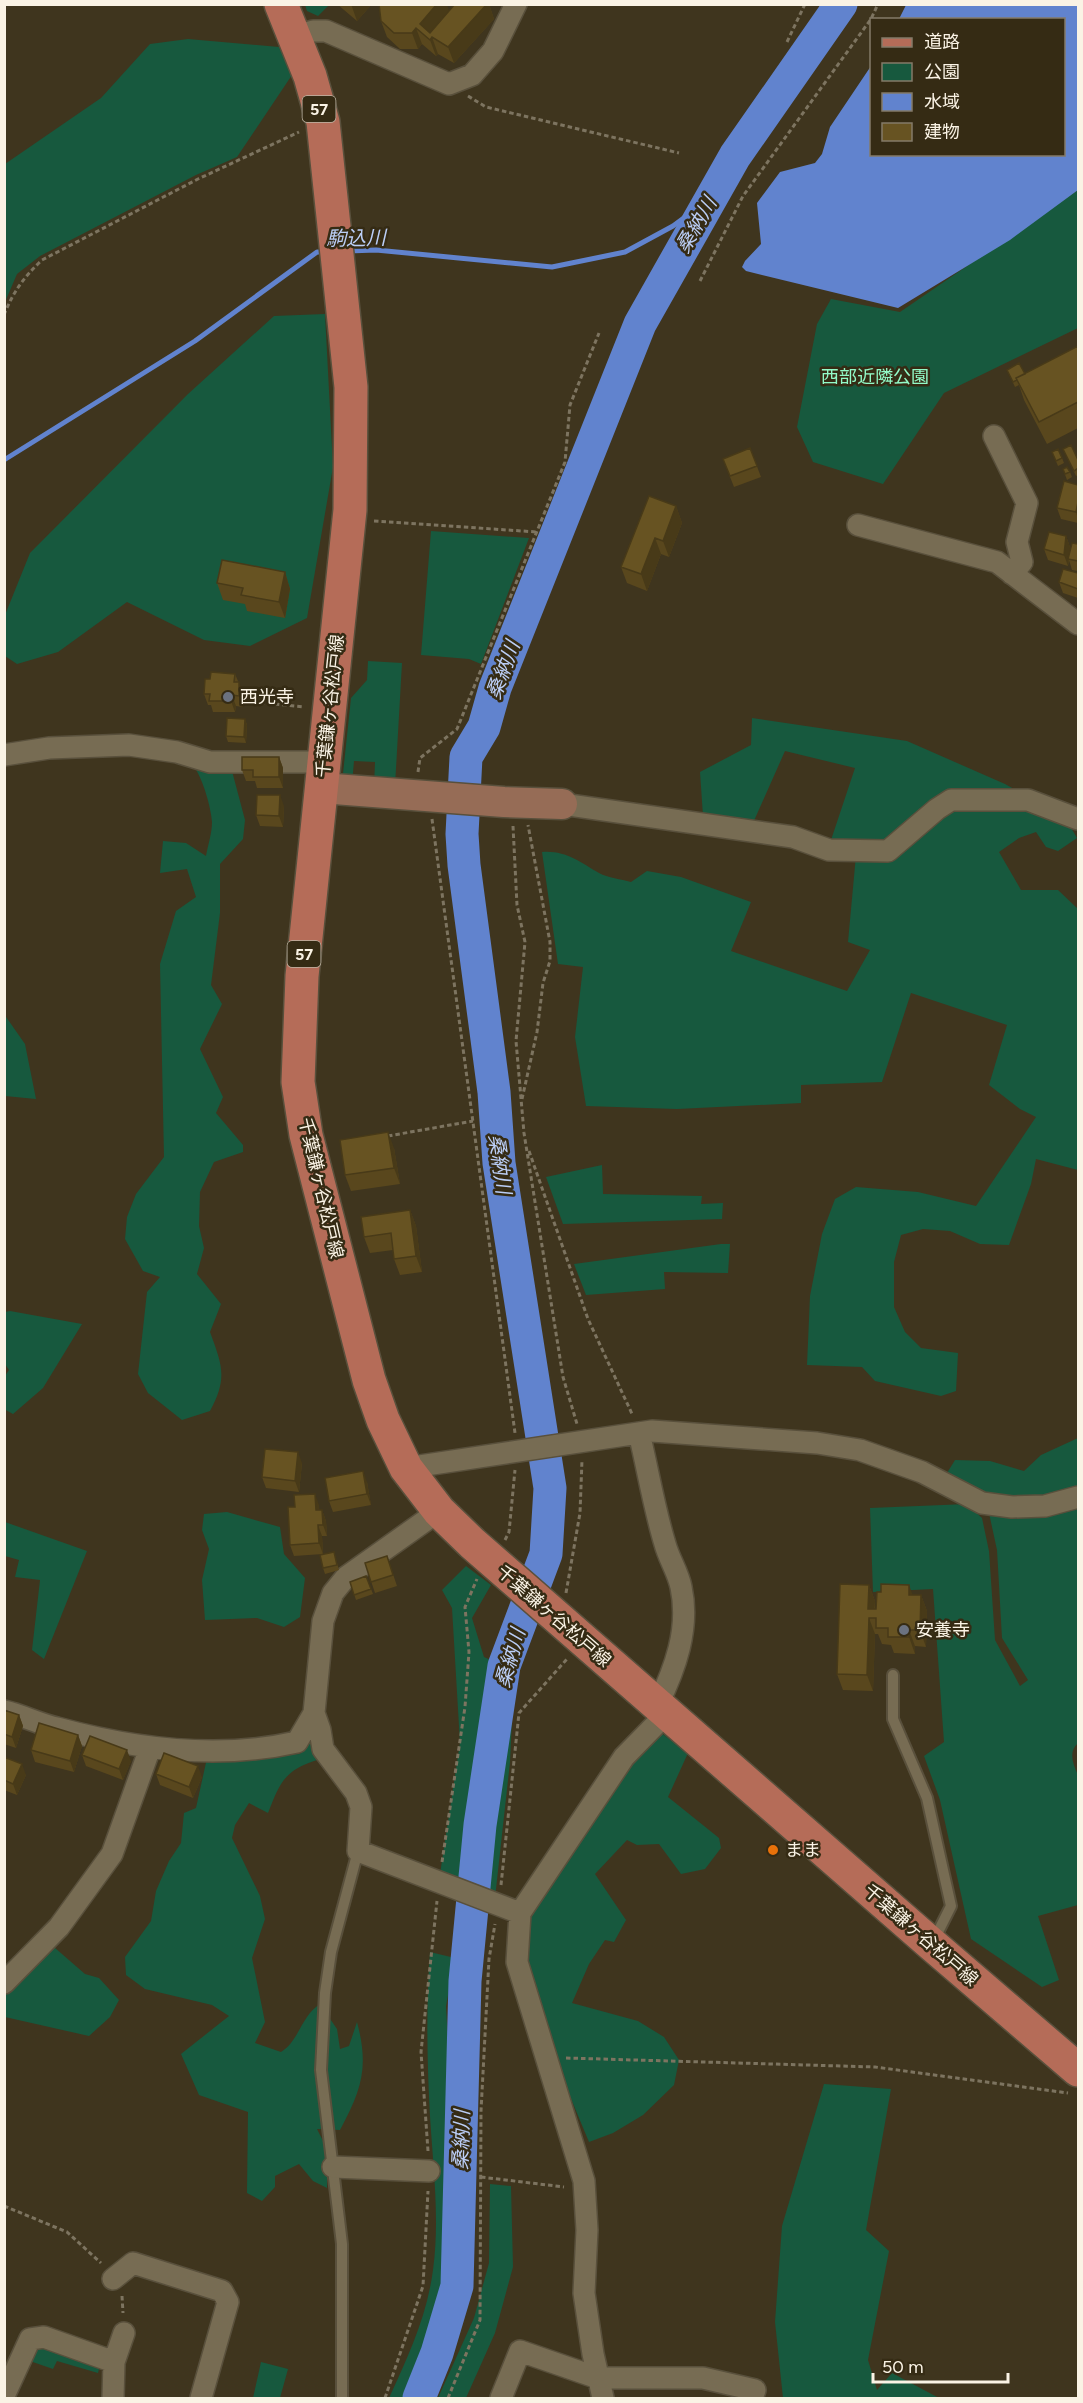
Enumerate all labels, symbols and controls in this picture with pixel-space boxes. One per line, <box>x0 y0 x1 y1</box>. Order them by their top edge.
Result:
legend <box>870 18 1065 156</box>
text: 道路 <box>924 31 960 53</box>
text: 公園 <box>924 61 960 83</box>
text: 水域 <box>924 91 960 113</box>
road number: 57 <box>302 96 336 122</box>
text: 建物 <box>924 121 960 143</box>
water label: 桑納川 <box>671 191 722 257</box>
water label: 駒込川 <box>326 225 388 251</box>
park label: 西部近隣公園 <box>821 366 929 388</box>
street label: 千葉鎌ヶ谷松戸線 <box>312 633 348 779</box>
water label: 桑納川 <box>481 636 525 702</box>
place label: 西光寺 <box>240 686 294 708</box>
marker: 西光寺 <box>221 690 235 704</box>
road number: 57 <box>288 941 320 967</box>
street label: 千葉鎌ヶ谷松戸線 <box>294 1115 348 1261</box>
water label: 桑納川 <box>484 1133 516 1197</box>
street label: 千葉鎌ヶ谷松戸線 <box>492 1560 616 1672</box>
place label: 安養寺 <box>916 1619 970 1641</box>
marker: 安養寺 <box>897 1623 911 1637</box>
water label: 桑納川 <box>490 1624 530 1690</box>
place label: まま <box>785 1839 821 1861</box>
marker: まま <box>766 1843 780 1857</box>
street label: 千葉鎌ヶ谷松戸線 <box>859 1879 983 1991</box>
water label: 桑納川 <box>448 2108 474 2170</box>
scale bar <box>873 2346 1008 2384</box>
text: 50 m <box>882 2356 924 2378</box>

